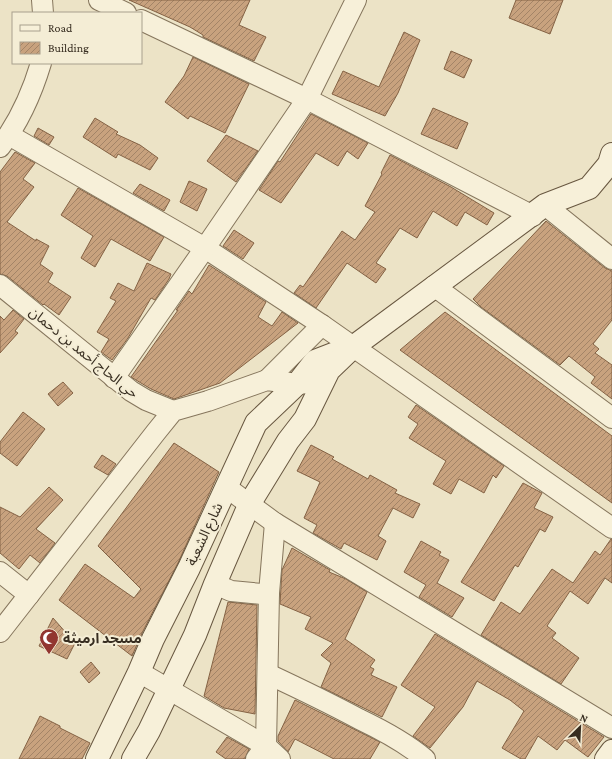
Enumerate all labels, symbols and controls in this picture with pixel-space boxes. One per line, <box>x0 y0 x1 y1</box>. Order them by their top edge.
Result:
legend <box>12 12 142 64</box>
text: Road <box>48 21 73 35</box>
text: Building <box>48 41 89 55</box>
street label: حي الحاج أحمد بن دحمان <box>24 302 142 403</box>
street label: شارع الشعبة <box>182 500 228 569</box>
mosque icon: مسجد ارميثة <box>38 627 60 655</box>
place label: مسجد ارميثة <box>63 630 142 647</box>
north arrow <box>560 707 600 747</box>
text: N <box>578 711 590 725</box>

